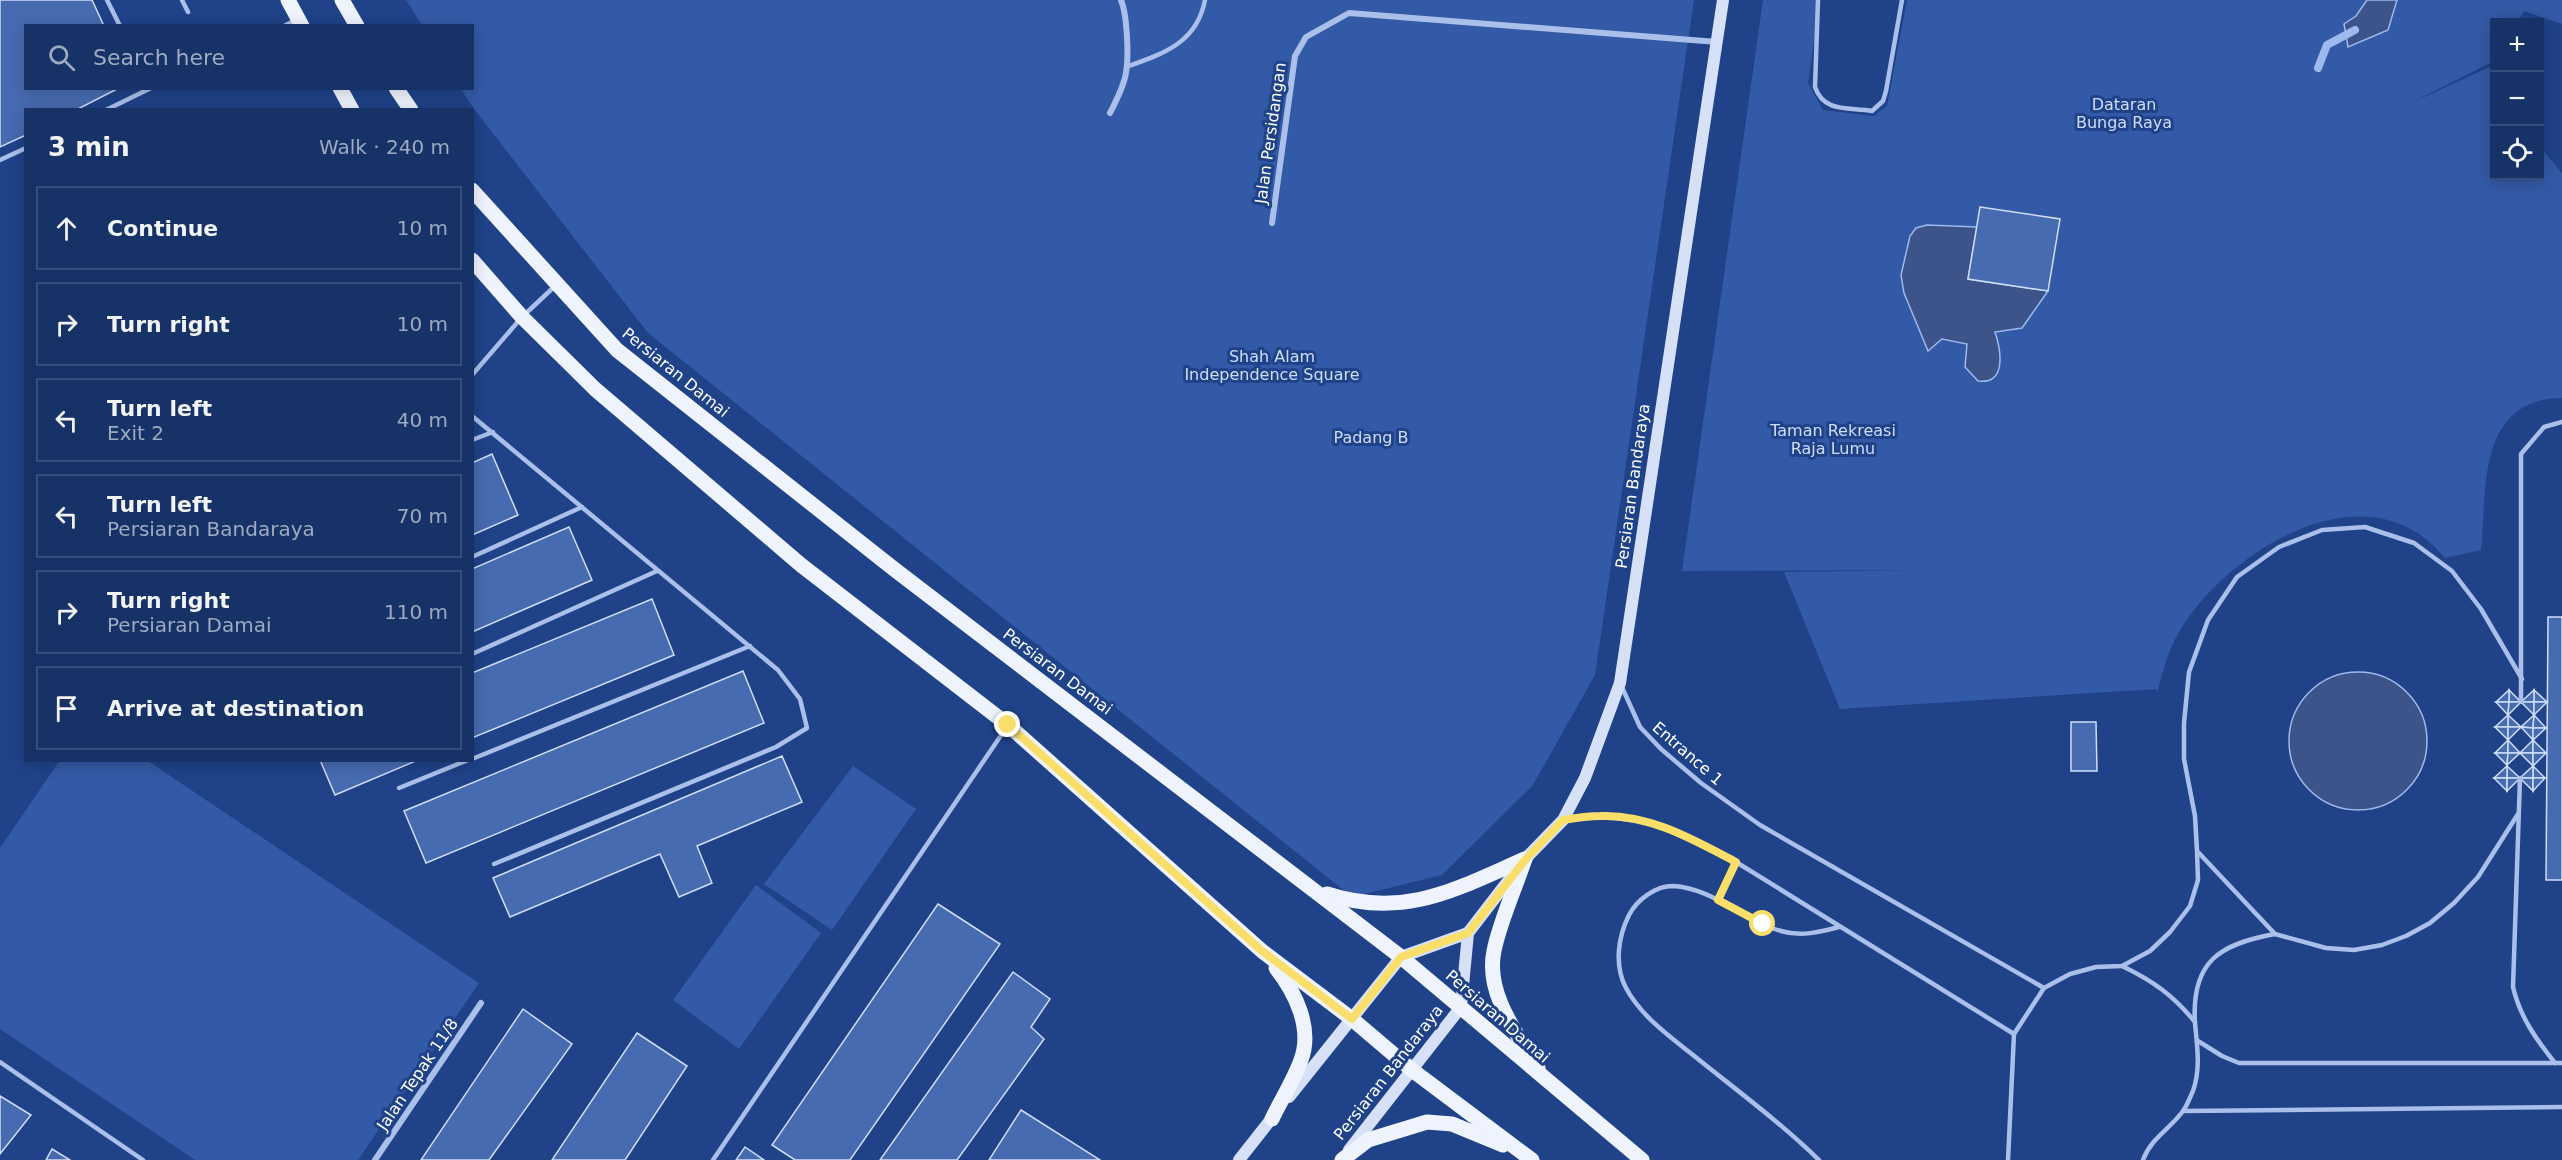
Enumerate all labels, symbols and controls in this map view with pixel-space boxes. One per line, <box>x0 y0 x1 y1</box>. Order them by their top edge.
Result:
map controls <box>2490 18 2544 180</box>
button: + <box>2490 18 2544 72</box>
search box <box>24 24 474 90</box>
icon: search <box>45 41 78 74</box>
text: Search here <box>93 45 225 70</box>
street label: Jalan Persidangan <box>1251 61 1290 206</box>
button: − <box>2490 72 2544 126</box>
park label: Dataran Bunga Raya <box>2076 95 2172 132</box>
button: locate <box>2490 126 2544 180</box>
text: 3 min <box>48 132 130 162</box>
text: Walk · 240 m <box>319 135 450 159</box>
icon: ahead <box>50 212 83 245</box>
text: Continue <box>107 216 218 241</box>
text: 10 m <box>397 216 448 240</box>
icon: right <box>50 308 83 341</box>
text: Turn right <box>107 312 230 337</box>
text: 10 m <box>397 312 448 336</box>
street label: Persiaran Damai <box>619 324 733 421</box>
park label: Shah Alam Independence Square <box>1184 347 1360 384</box>
text: Turn left <box>107 396 212 421</box>
street label: Persiaran Bandaraya <box>1612 402 1653 570</box>
icon: left <box>50 404 83 437</box>
text: 40 m <box>397 408 448 432</box>
text: Exit 2 <box>107 421 164 445</box>
park label: Taman Rekreasi Raja Lumu <box>1769 421 1896 458</box>
park label: Padang B <box>1333 428 1409 447</box>
text: Turn left <box>107 492 212 517</box>
icon: left <box>50 500 83 533</box>
text: 70 m <box>397 504 448 528</box>
text: Persiaran Bandaraya <box>107 517 315 541</box>
text: Turn right <box>107 588 230 613</box>
icon: right <box>50 596 83 629</box>
text: 110 m <box>384 600 448 624</box>
text: Persiaran Damai <box>107 613 272 637</box>
street label: Persiaran Damai <box>999 624 1116 719</box>
icon: arrive <box>50 692 83 725</box>
text: Arrive at destination <box>107 696 364 721</box>
route end <box>994 711 1020 737</box>
street label: Entrance 1 <box>1649 718 1727 789</box>
route start <box>1749 910 1775 936</box>
street label: Persiaran Damai <box>1442 966 1554 1067</box>
street label: Persiaran Bandaraya <box>1330 1001 1447 1144</box>
street label: Jalan Tepak 11/8 <box>372 1015 462 1135</box>

